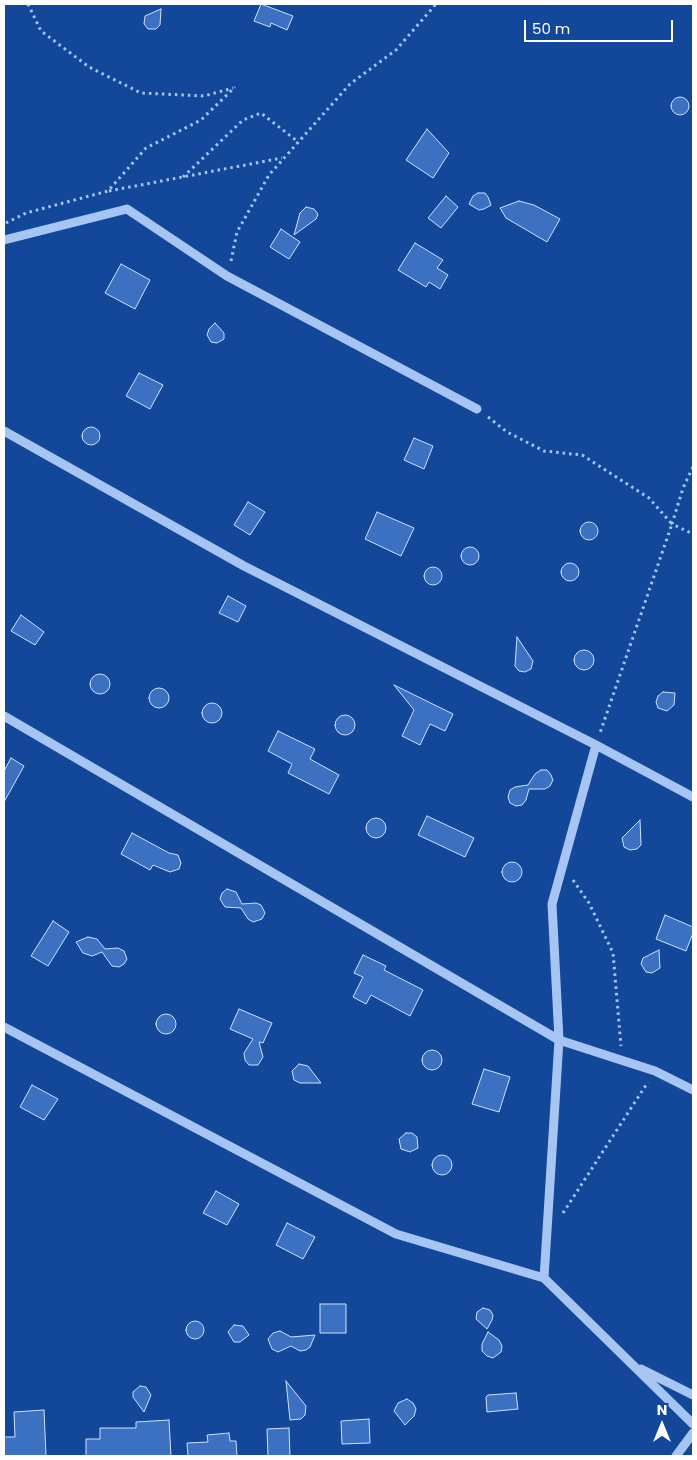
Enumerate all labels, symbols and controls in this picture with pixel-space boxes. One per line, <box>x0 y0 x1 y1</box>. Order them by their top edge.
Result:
scale bar <box>527 10 676 42</box>
text: 50 m <box>532 18 570 39</box>
north arrow <box>637 1400 687 1450</box>
text: N <box>657 1400 667 1420</box>

